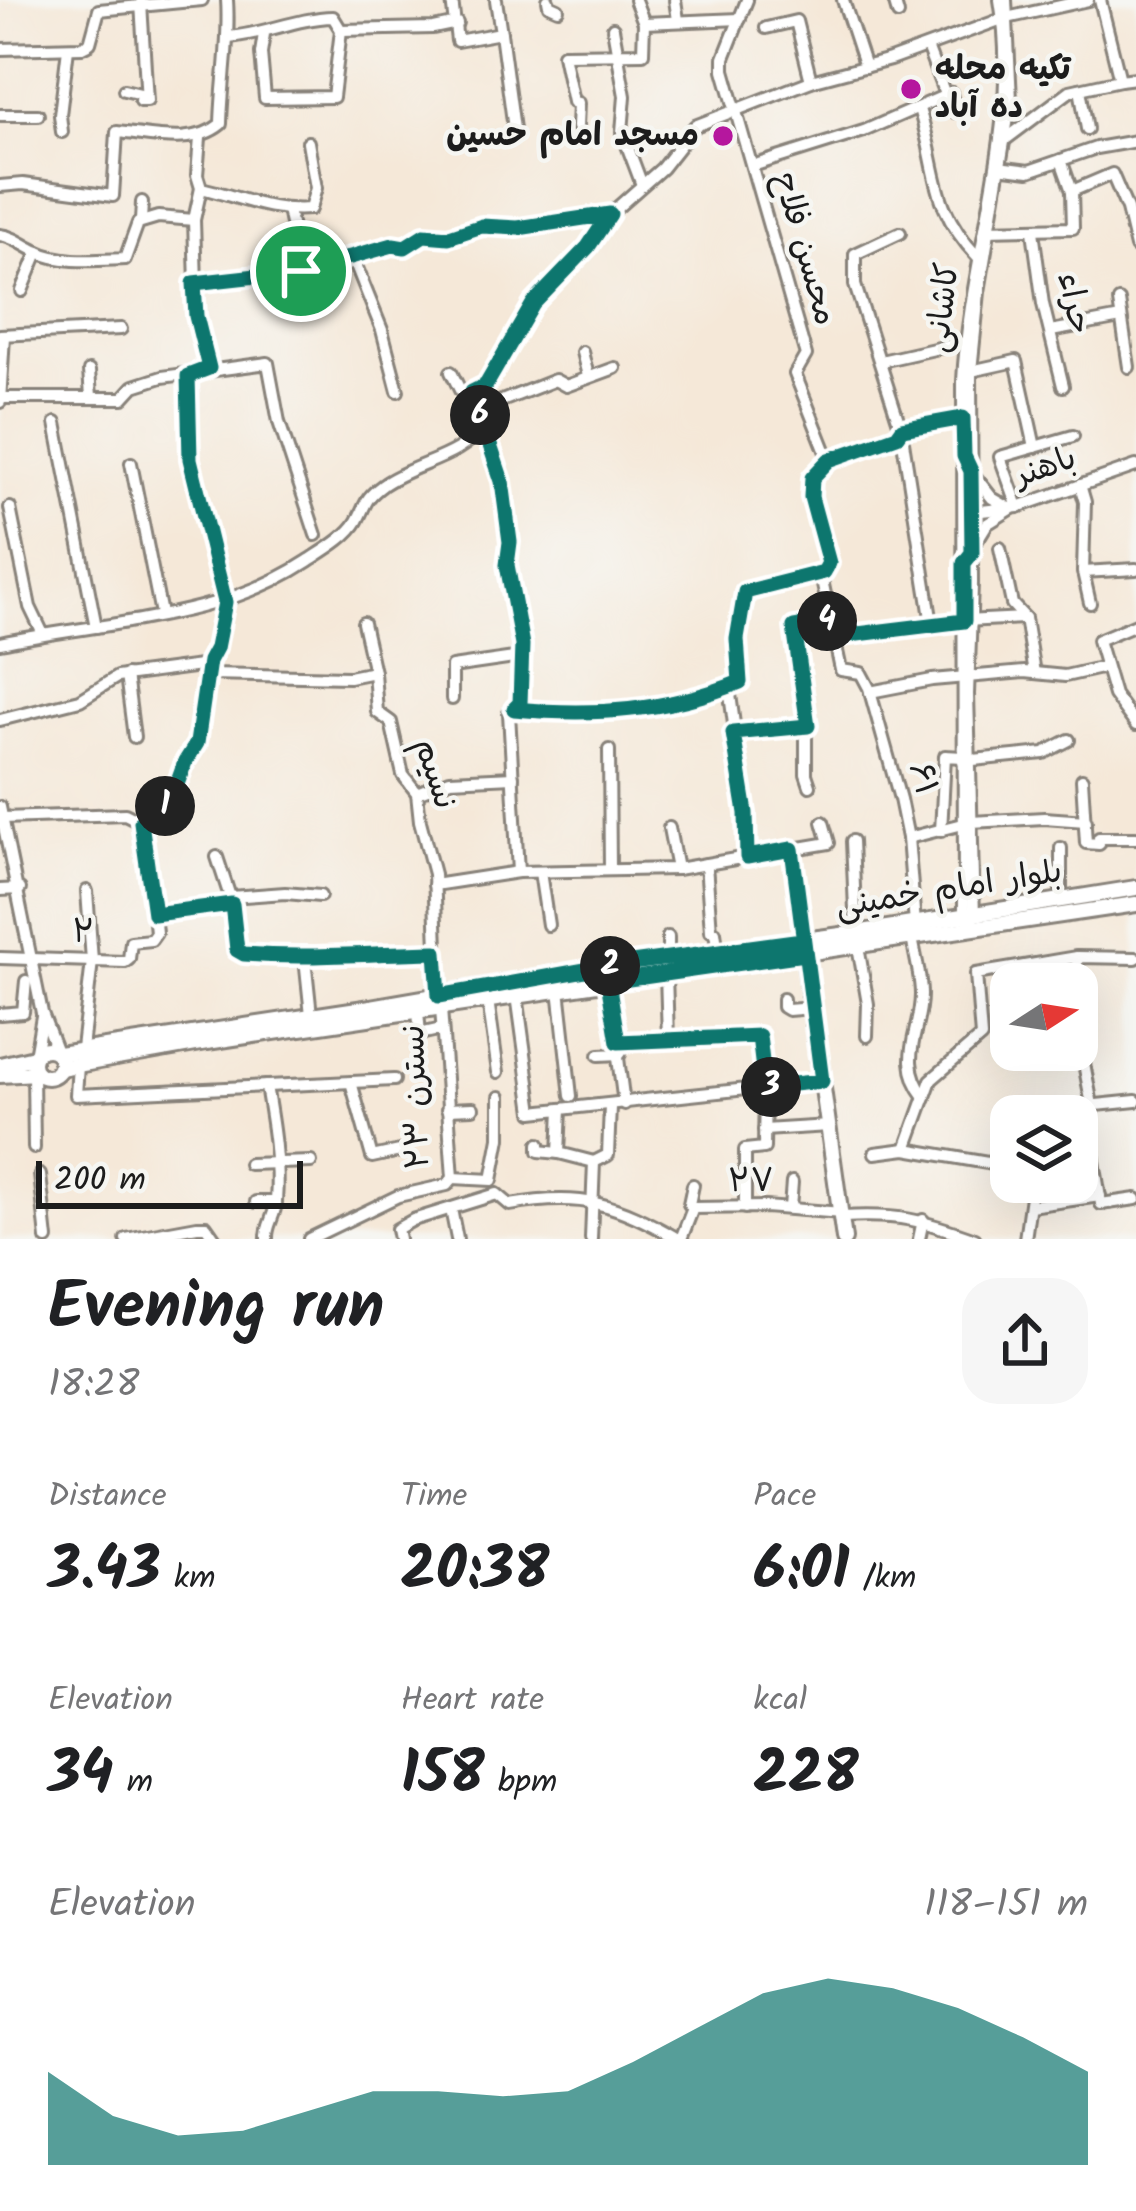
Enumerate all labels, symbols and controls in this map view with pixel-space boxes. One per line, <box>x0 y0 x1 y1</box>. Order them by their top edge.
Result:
place label: تکیه محله ده آباد <box>935 44 1072 135</box>
marker: تکیه محله ده آباد <box>898 76 924 102</box>
place label: مسجد امام حسین <box>446 110 699 163</box>
marker: مسجد امام حسین <box>710 123 736 149</box>
street label: محسن فلاح <box>757 166 851 332</box>
pin <box>250 220 352 322</box>
icon: arrive <box>268 238 334 304</box>
street label: کاشانی <box>912 260 976 356</box>
street label: حراء <box>1041 268 1105 338</box>
pin: 6 <box>450 385 510 445</box>
text: 6 <box>471 388 489 441</box>
street label: باهنر <box>1005 433 1084 504</box>
pin: 4 <box>797 591 857 651</box>
text: 4 <box>818 594 836 647</box>
street label: نسیم <box>398 732 470 816</box>
street label: ۶۱ <box>892 757 952 801</box>
pin: 1 <box>135 776 195 836</box>
text: 1 <box>160 779 170 832</box>
street label: بلوار امام خمینی <box>832 846 1066 934</box>
street label: ۲ <box>70 906 96 960</box>
pin: 2 <box>580 936 640 996</box>
text: 2 <box>600 939 620 992</box>
north arrow <box>990 963 1098 1071</box>
map controls <box>990 963 1098 1203</box>
street label: نسترن ۲۳ <box>388 1024 446 1170</box>
pin: 3 <box>741 1057 801 1117</box>
text: 3 <box>762 1060 780 1113</box>
button: layers <box>990 1095 1098 1203</box>
scale bar <box>36 1155 303 1208</box>
text: 200 m <box>54 1155 146 1208</box>
street label: ۲۷ <box>728 1155 774 1209</box>
text: Evening run <box>48 1257 384 1362</box>
button: share <box>962 1278 1088 1404</box>
text: 18:28 <box>48 1355 139 1417</box>
text: Distance <box>48 1471 167 1524</box>
text: Time <box>401 1471 467 1524</box>
text: Pace <box>753 1471 816 1524</box>
text: 3.43 <box>48 1524 161 1620</box>
text: 20:38 <box>401 1524 549 1620</box>
text: 6:01 <box>753 1524 850 1620</box>
text: km <box>161 1553 216 1606</box>
text: /km <box>850 1553 916 1606</box>
text: Elevation <box>48 1675 173 1728</box>
text: Heart rate <box>401 1675 544 1728</box>
text: kcal <box>753 1675 807 1728</box>
text: 34 <box>48 1728 114 1824</box>
text: 158 <box>401 1728 485 1824</box>
text: 228 <box>753 1728 859 1824</box>
text: m <box>114 1757 153 1810</box>
text: bpm <box>485 1757 557 1810</box>
text: Elevation <box>48 1875 196 1937</box>
text: 118–151 m <box>924 1875 1088 1937</box>

